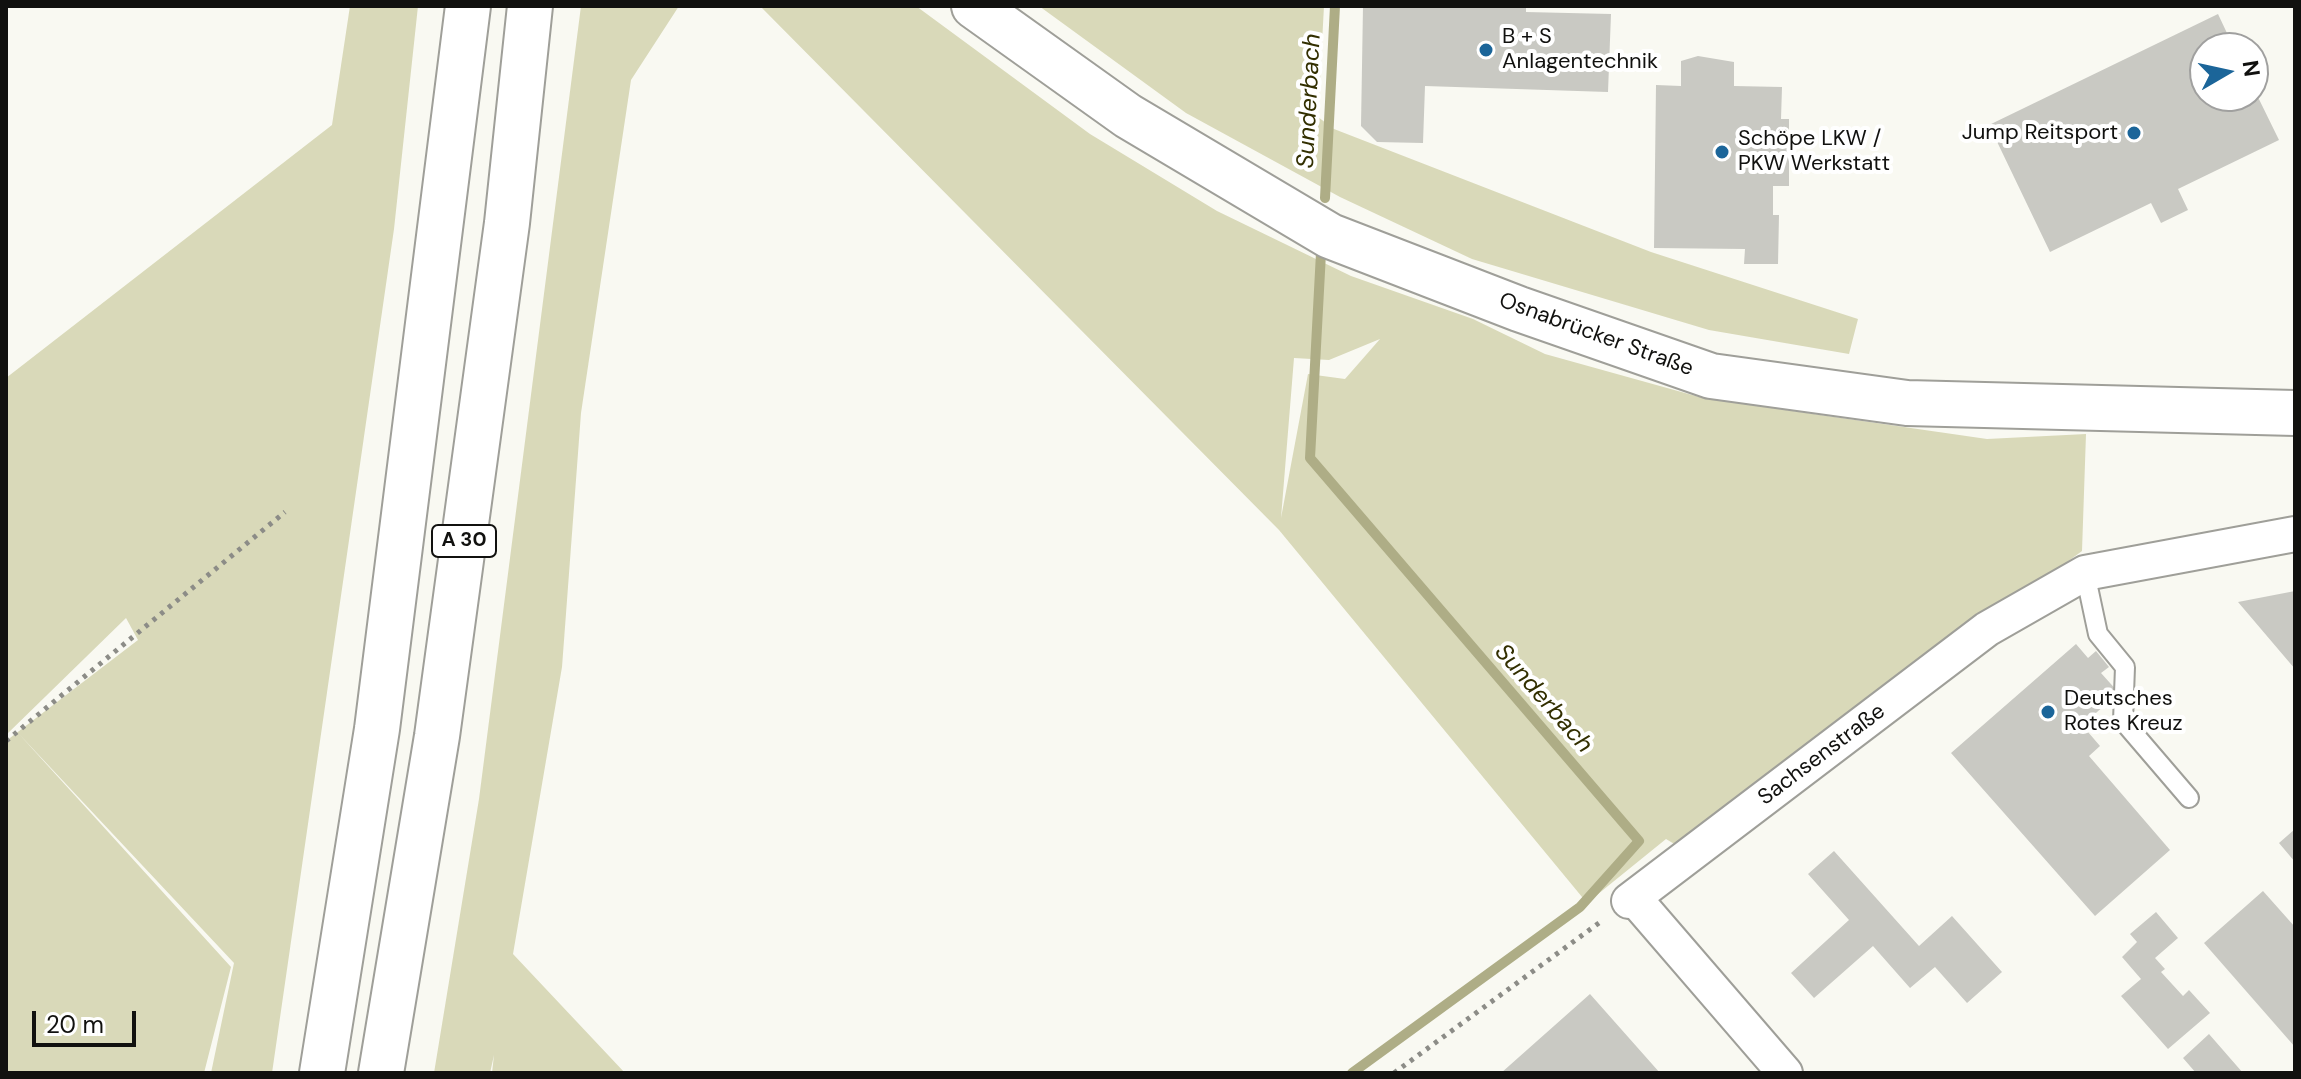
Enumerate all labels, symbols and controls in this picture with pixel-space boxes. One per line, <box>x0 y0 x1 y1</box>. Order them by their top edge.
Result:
place label: B + S Anlagentechnik <box>1502 24 1658 76</box>
north arrow <box>2189 32 2269 112</box>
water label: Sunderbach <box>1292 33 1328 169</box>
marker: B + S Anlagentechnik <box>1477 41 1495 59</box>
text: N <box>2236 58 2267 79</box>
place label: Jump Reitsport <box>1962 120 2118 146</box>
marker: Jump Reitsport <box>2125 124 2143 142</box>
place label: Schöpe LKW / PKW Werkstatt <box>1738 126 1890 178</box>
marker: Schöpe LKW / PKW Werkstatt <box>1713 143 1731 161</box>
street label: Osnabrücker Straße <box>1495 288 1697 382</box>
road number: A 30 <box>432 525 496 557</box>
water label: Sunderbach <box>1488 639 1598 759</box>
place label: Deutsches Rotes Kreuz <box>2064 686 2182 738</box>
street label: Sachsenstraße <box>1753 699 1891 811</box>
marker: Deutsches Rotes Kreuz <box>2039 703 2057 721</box>
scale bar <box>36 995 140 1045</box>
text: 20 m <box>46 1009 104 1040</box>

